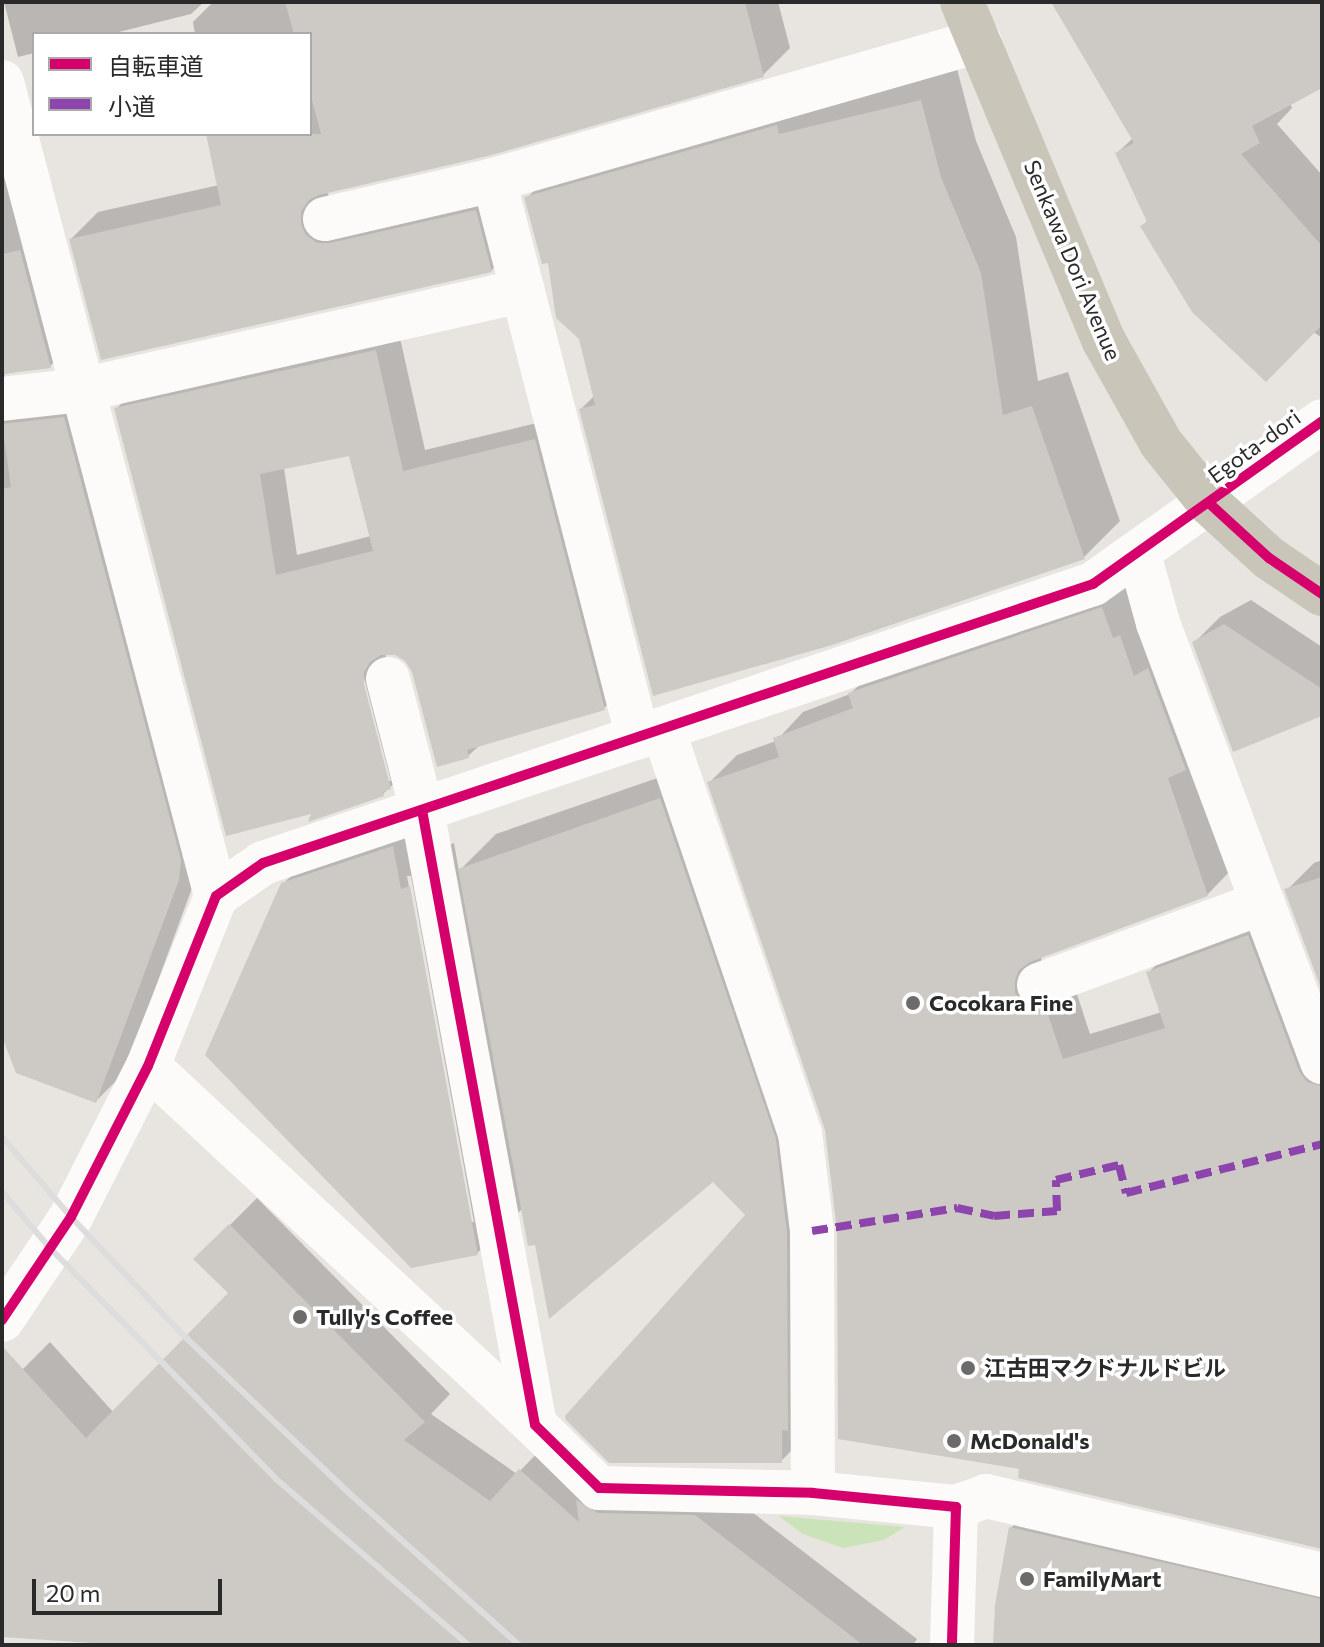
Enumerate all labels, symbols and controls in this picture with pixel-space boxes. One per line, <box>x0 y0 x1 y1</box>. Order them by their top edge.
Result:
legend <box>32 32 312 136</box>
text: 自転車道 <box>108 51 204 80</box>
text: 小道 <box>108 91 156 120</box>
street label: Senkawa Dori Avenue <box>1019 156 1127 364</box>
street label: Egota-dori <box>1203 404 1305 488</box>
place label: Cocokara Fine <box>929 990 1073 1016</box>
marker: Cocokara Fine <box>904 994 922 1012</box>
place label: Tully's Coffee <box>316 1304 453 1330</box>
marker: Tully's Coffee <box>291 1308 309 1326</box>
place label: 江古田マクドナルドビル <box>984 1355 1226 1381</box>
marker: 江古田マクドナルドビル <box>959 1359 977 1377</box>
place label: McDonald's <box>970 1428 1089 1454</box>
marker: McDonald's <box>945 1432 963 1450</box>
scale bar <box>36 1563 226 1613</box>
place label: FamilyMart <box>1043 1566 1161 1592</box>
marker: FamilyMart <box>1018 1570 1036 1588</box>
text: 20 m <box>46 1578 100 1607</box>

